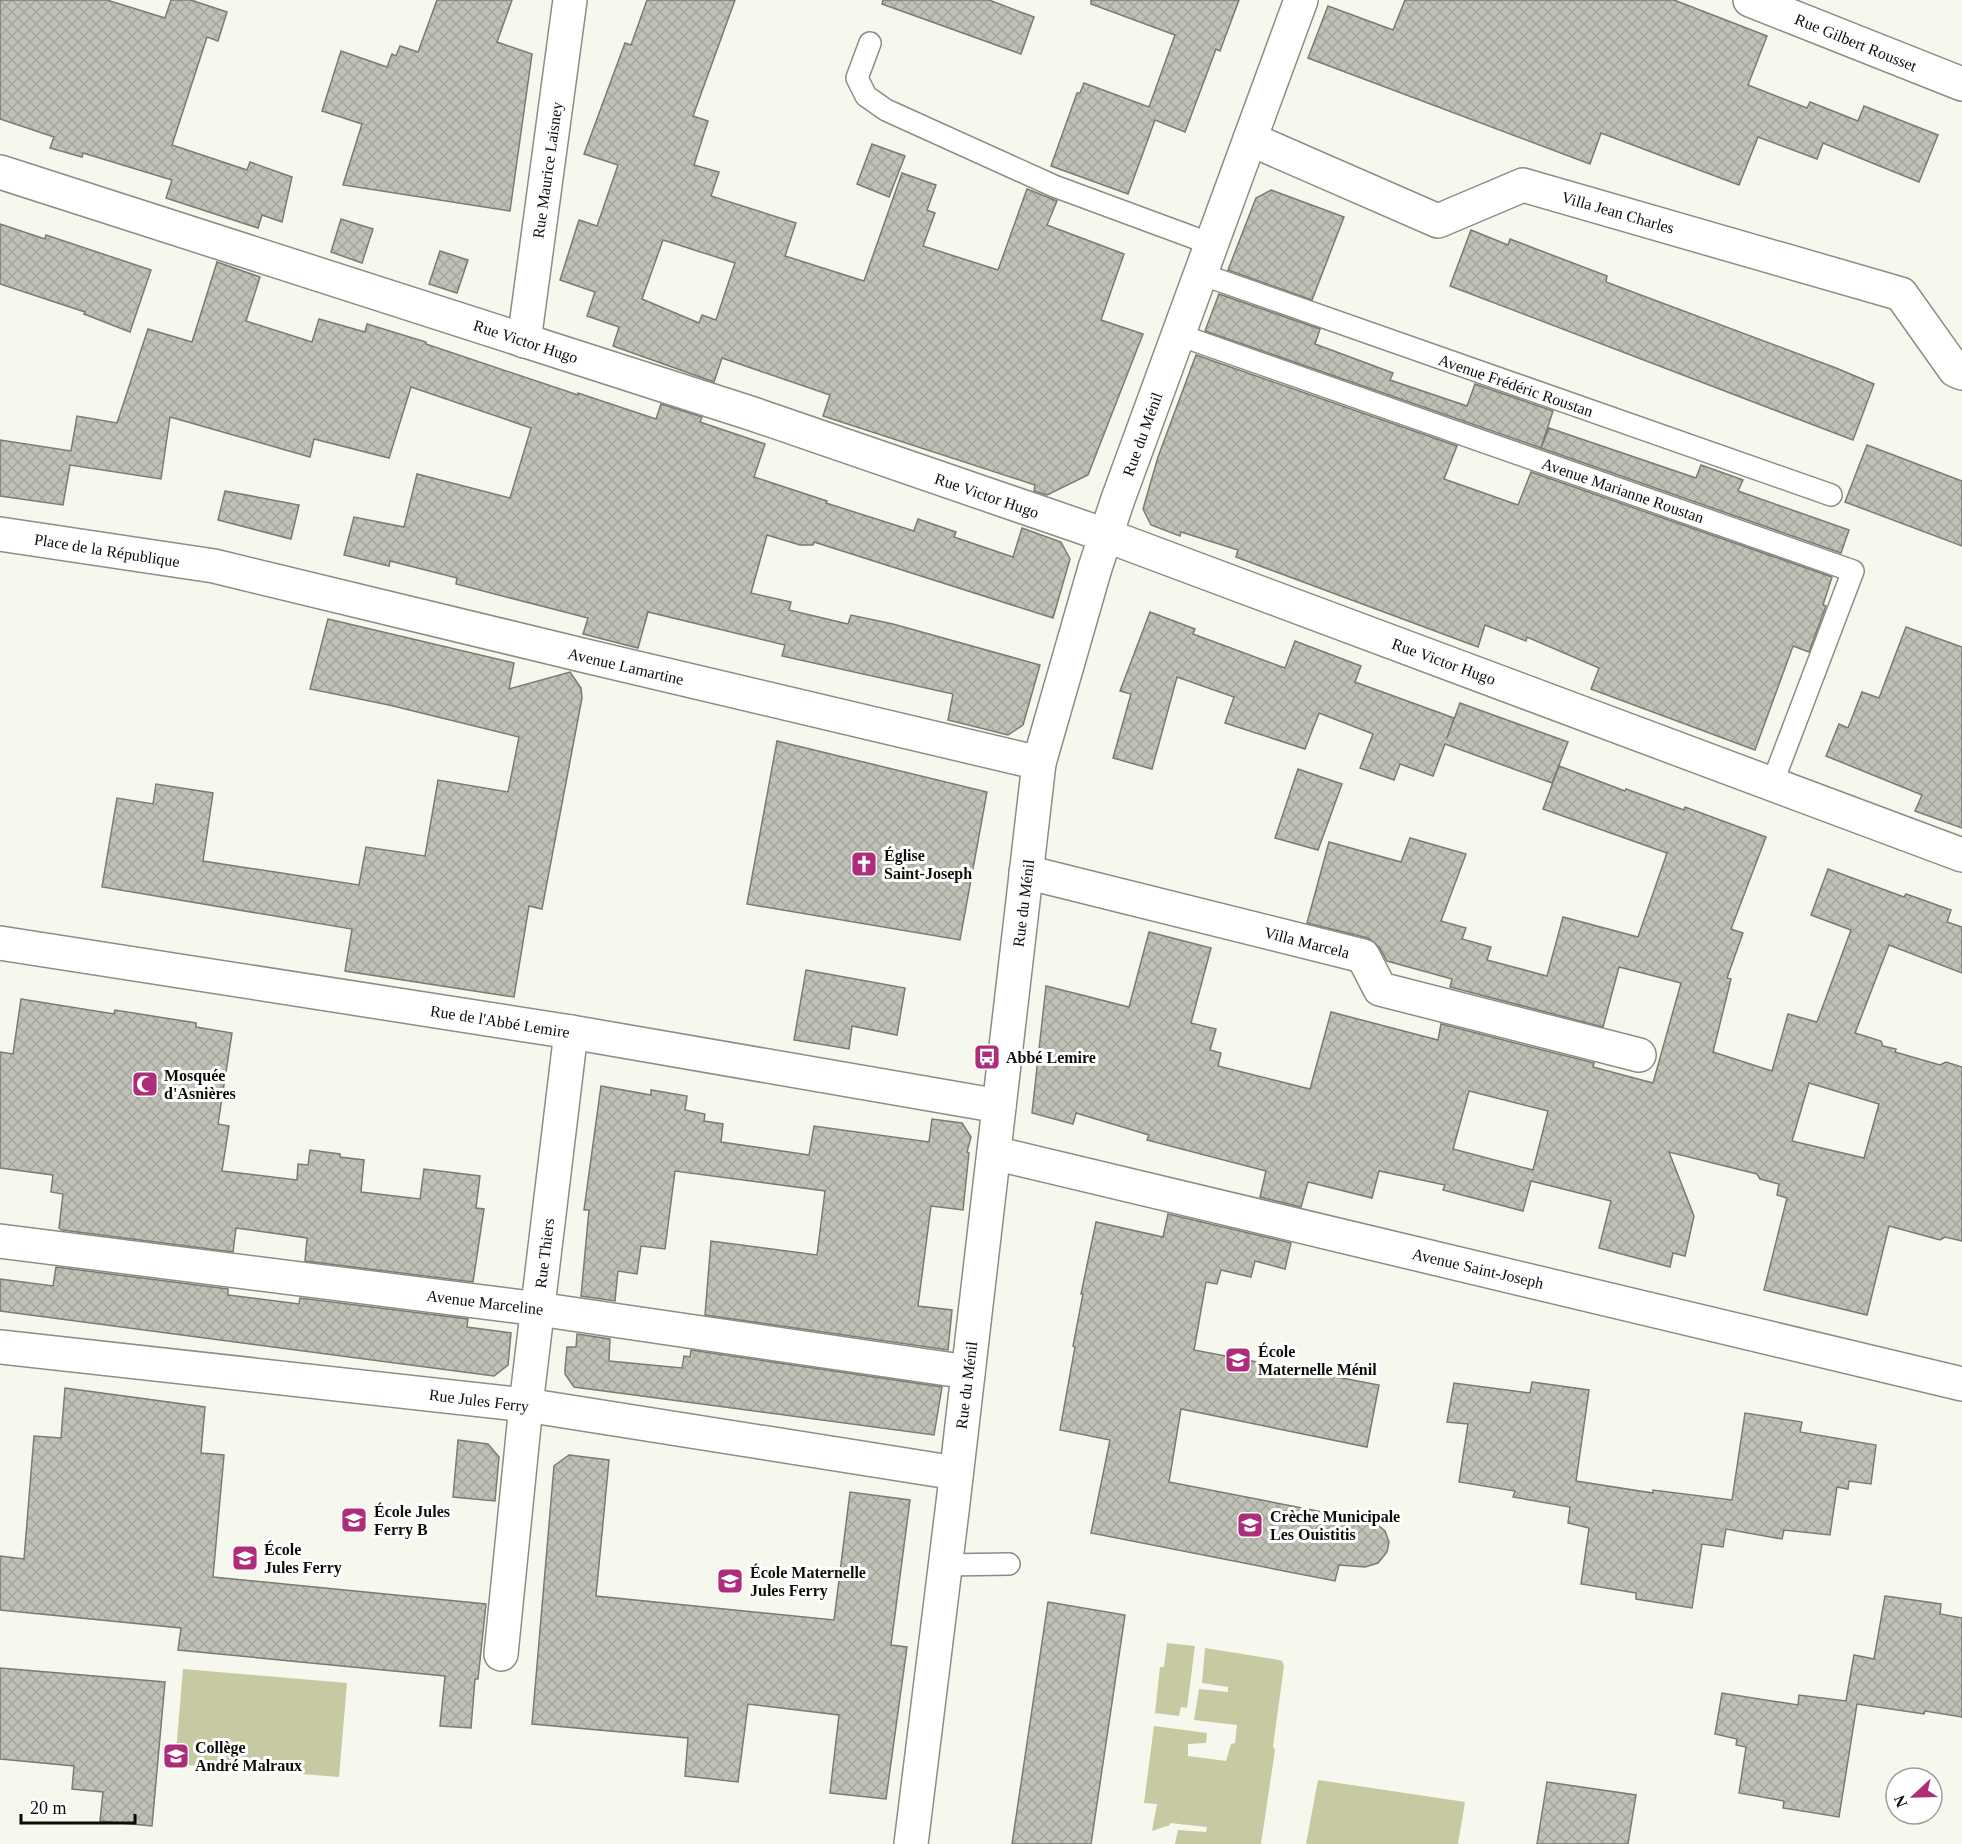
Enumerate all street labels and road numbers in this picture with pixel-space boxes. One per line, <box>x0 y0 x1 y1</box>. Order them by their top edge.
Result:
street label: Rue Gilbert Rousset <box>1792 10 1920 75</box>
street label: Rue Maurice Laisney <box>529 101 566 240</box>
street label: Villa Jean Charles <box>1560 188 1676 237</box>
street label: Rue Victor Hugo <box>471 317 580 367</box>
street label: Avenue Frédéric Roustan <box>1436 351 1595 420</box>
street label: Rue du Ménil <box>1119 389 1166 478</box>
street label: Avenue Marianne Roustan <box>1540 455 1706 526</box>
street label: Rue Victor Hugo <box>932 470 1041 522</box>
street label: Place de la République <box>33 531 181 571</box>
street label: Rue Victor Hugo <box>1389 635 1498 689</box>
street label: Avenue Lamartine <box>566 645 685 688</box>
street label: Rue du Ménil <box>1010 858 1037 948</box>
street label: Villa Marcela <box>1262 924 1351 961</box>
street label: Rue de l'Abbé Lemire <box>429 1002 571 1041</box>
street label: Rue Thiers <box>532 1217 557 1289</box>
street label: Avenue Saint-Joseph <box>1410 1245 1545 1293</box>
street label: Avenue Marceline <box>426 1287 544 1318</box>
street label: Rue du Ménil <box>953 1340 980 1430</box>
street label: Rue Jules Ferry <box>428 1386 530 1416</box>

